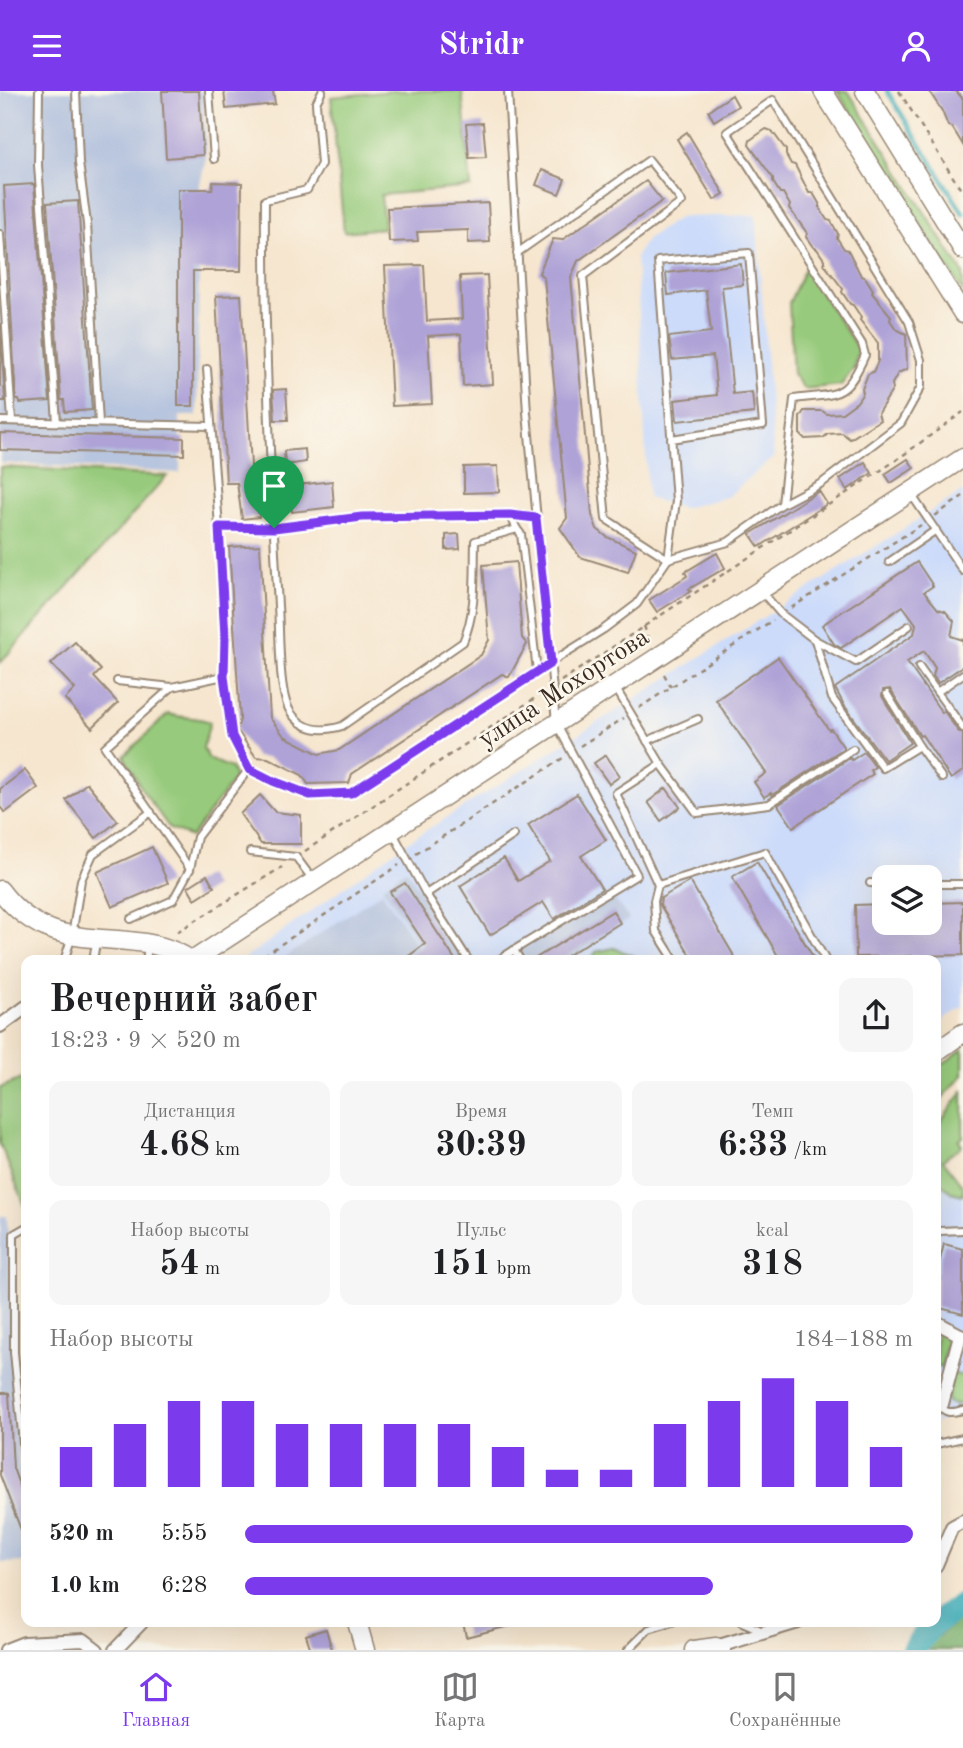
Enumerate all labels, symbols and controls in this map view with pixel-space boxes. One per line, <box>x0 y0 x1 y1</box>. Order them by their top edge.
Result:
icon: menu <box>28 27 66 65</box>
icon: person <box>897 27 935 65</box>
text: Stridr <box>439 30 524 62</box>
pin <box>244 456 304 528</box>
icon: arrive <box>255 467 293 505</box>
street label: улица Мохортова <box>474 624 654 753</box>
map controls <box>872 865 942 935</box>
button: layers <box>872 865 942 935</box>
button: share <box>839 978 913 1052</box>
text: Вечерний забег <box>49 982 318 1020</box>
text: 18:23 · 9 × 520 m <box>49 1029 241 1052</box>
text: Дистанция <box>144 1103 236 1122</box>
text: Время <box>455 1103 507 1122</box>
text: Темп <box>751 1103 794 1122</box>
text: 4.68 <box>139 1128 210 1163</box>
text: 30:39 <box>435 1128 527 1163</box>
text: 6:33 <box>718 1128 788 1163</box>
text: km <box>210 1141 240 1160</box>
text: /km <box>788 1141 827 1160</box>
text: Набор высоты <box>130 1222 249 1241</box>
text: Пульс <box>456 1222 506 1241</box>
text: kcal <box>756 1222 789 1241</box>
text: 54 <box>159 1247 200 1282</box>
text: 151 <box>431 1247 491 1282</box>
text: 318 <box>742 1247 803 1282</box>
text: m <box>200 1260 220 1279</box>
text: bpm <box>491 1260 531 1279</box>
text: Набор высоты <box>49 1328 193 1351</box>
text: 184–188 m <box>794 1328 913 1351</box>
text: 520 m <box>49 1522 114 1545</box>
text: 5:55 <box>161 1522 207 1545</box>
text: 1.0 km <box>49 1574 120 1597</box>
text: 6:28 <box>161 1574 207 1597</box>
tab: Главная <box>122 1668 190 1733</box>
tab: Карта <box>434 1668 485 1733</box>
tab: Сохранённые <box>729 1668 841 1733</box>

